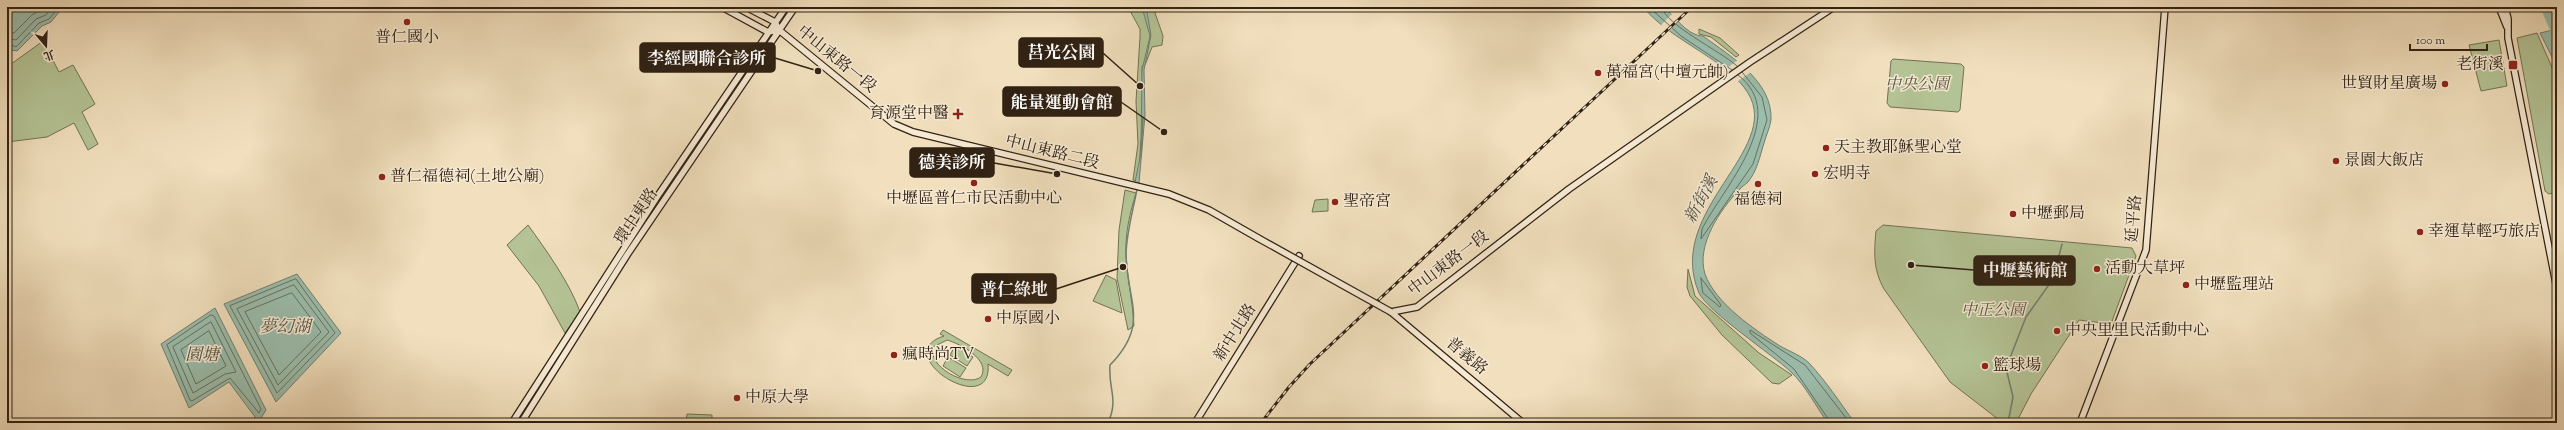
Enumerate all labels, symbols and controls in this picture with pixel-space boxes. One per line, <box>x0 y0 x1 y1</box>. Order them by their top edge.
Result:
marker: 普仁國小 <box>402 17 412 27</box>
street label: 中山東路一段 <box>791 21 881 99</box>
north arrow <box>26 26 66 66</box>
scale bar <box>2410 26 2487 52</box>
place label: 普仁國小 <box>375 27 439 50</box>
text: 100 m <box>2416 32 2445 50</box>
callout: 莒光公園 <box>1019 38 1103 67</box>
text: 莒光公園 <box>1027 42 1095 66</box>
callout: 李經國聯合診所 <box>640 43 775 72</box>
text: 北 <box>41 45 57 64</box>
text: 李經國聯合診所 <box>648 48 767 72</box>
place label: 老街溪 <box>2456 54 2504 77</box>
marker: 老街溪 <box>2507 59 2519 71</box>
place label: 萬福宮(中壇元帥) <box>1606 62 1728 85</box>
marker: 萬福宮(中壇元帥) <box>1593 68 1603 78</box>
place label: 世貿財星廣場 <box>2341 73 2437 96</box>
park label: 中央公園 <box>1885 74 1952 97</box>
marker: 世貿財星廣場 <box>2440 79 2450 89</box>
callout: 能量運動會館 <box>1003 87 1121 116</box>
text: 能量運動會館 <box>1011 92 1113 116</box>
place label: 育源堂中醫 <box>869 103 949 126</box>
marker: 育源堂中醫 <box>952 108 964 120</box>
street label: 中山東路二段 <box>1003 130 1101 176</box>
place label: 天主教耶穌聖心堂 <box>1834 137 1962 160</box>
marker: 天主教耶穌聖心堂 <box>1821 143 1831 153</box>
callout: 德美診所 <box>910 148 994 177</box>
place label: 景園大飯店 <box>2344 150 2424 173</box>
text: 德美診所 <box>918 152 986 176</box>
marker: 景園大飯店 <box>2331 156 2341 166</box>
place label: 宏明寺 <box>1823 163 1871 186</box>
place label: 普仁福德祠(土地公廟) <box>390 166 544 189</box>
marker: 宏明寺 <box>1810 169 1820 179</box>
water label: 新街溪 <box>1679 170 1726 228</box>
marker: 普仁福德祠(土地公廟) <box>377 172 387 182</box>
marker: 中壢區普仁市民活動中心 <box>969 178 979 188</box>
marker: 福德祠 <box>1753 179 1763 189</box>
street label: 環中東路 <box>610 184 664 250</box>
place label: 中壢區普仁市民活動中心 <box>886 188 1062 211</box>
place label: 福德祠 <box>1734 189 1782 212</box>
place label: 聖帝宮 <box>1343 191 1391 214</box>
street label: 延平路 <box>2121 194 2149 244</box>
marker: 聖帝宮 <box>1330 197 1340 207</box>
place label: 中壢郵局 <box>2021 203 2085 226</box>
marker: 中壢郵局 <box>2008 209 2018 219</box>
place label: 幸運草輕巧旅店 <box>2428 221 2540 244</box>
street label: 中山東路一段 <box>1404 226 1494 302</box>
marker: 幸運草輕巧旅店 <box>2415 227 2425 237</box>
callout: 中壢藝術館 <box>1974 256 2075 285</box>
place label: 活動大草坪 <box>2105 258 2185 281</box>
text: 中壢藝術館 <box>1983 260 2068 284</box>
marker: 活動大草坪 <box>2092 264 2102 274</box>
callout: 普仁綠地 <box>972 274 1056 303</box>
place label: 中壢監理站 <box>2194 274 2274 297</box>
text: 普仁綠地 <box>980 279 1048 303</box>
marker: 中壢監理站 <box>2181 280 2191 290</box>
street label: 新中北路 <box>1209 300 1263 366</box>
park label: 中正公園 <box>1961 300 2028 323</box>
place label: 中原國小 <box>996 308 1060 331</box>
marker: 中原國小 <box>983 314 993 324</box>
water label: 夢幻湖 <box>260 316 313 340</box>
place label: 中央里里民活動中心 <box>2065 320 2209 343</box>
marker: 中央里里民活動中心 <box>2052 326 2062 336</box>
street label: 普義路 <box>1440 333 1492 381</box>
water label: 園塘 <box>185 344 222 368</box>
place label: 瘋時尚TV <box>902 344 974 367</box>
marker: 瘋時尚TV <box>889 350 899 360</box>
place label: 籃球場 <box>1993 355 2041 378</box>
marker: 籃球場 <box>1980 361 1990 371</box>
place label: 中原大學 <box>745 387 809 410</box>
marker: 中原大學 <box>732 393 742 403</box>

